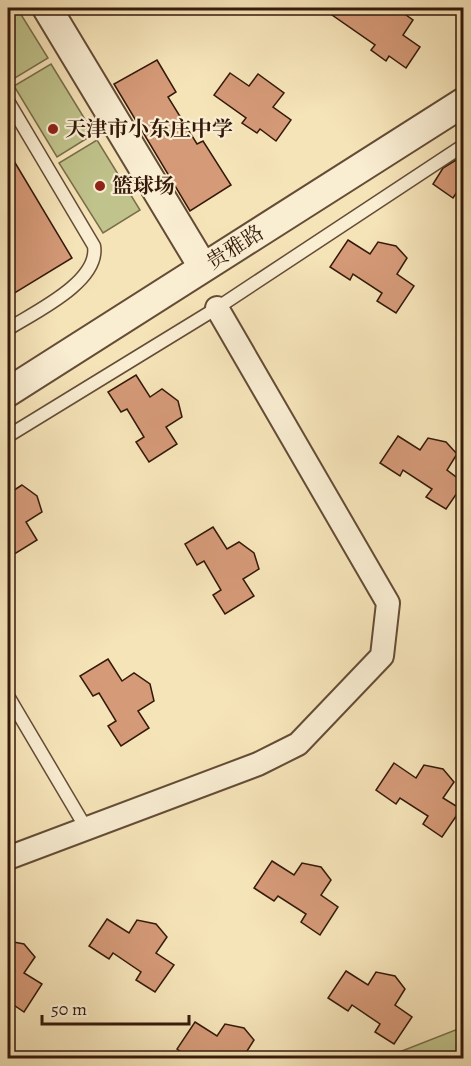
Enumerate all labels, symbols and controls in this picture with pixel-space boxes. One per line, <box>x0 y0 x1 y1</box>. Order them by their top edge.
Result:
place label: 天津市小东庄中学 <box>65 115 233 143</box>
marker: 天津市小东庄中学 <box>46 122 60 136</box>
place label: 篮球场 <box>112 172 175 200</box>
marker: 篮球场 <box>93 179 107 193</box>
street label: 贵雅路 <box>201 218 269 276</box>
scale bar <box>42 988 189 1026</box>
text: 50 m <box>51 997 87 1021</box>

